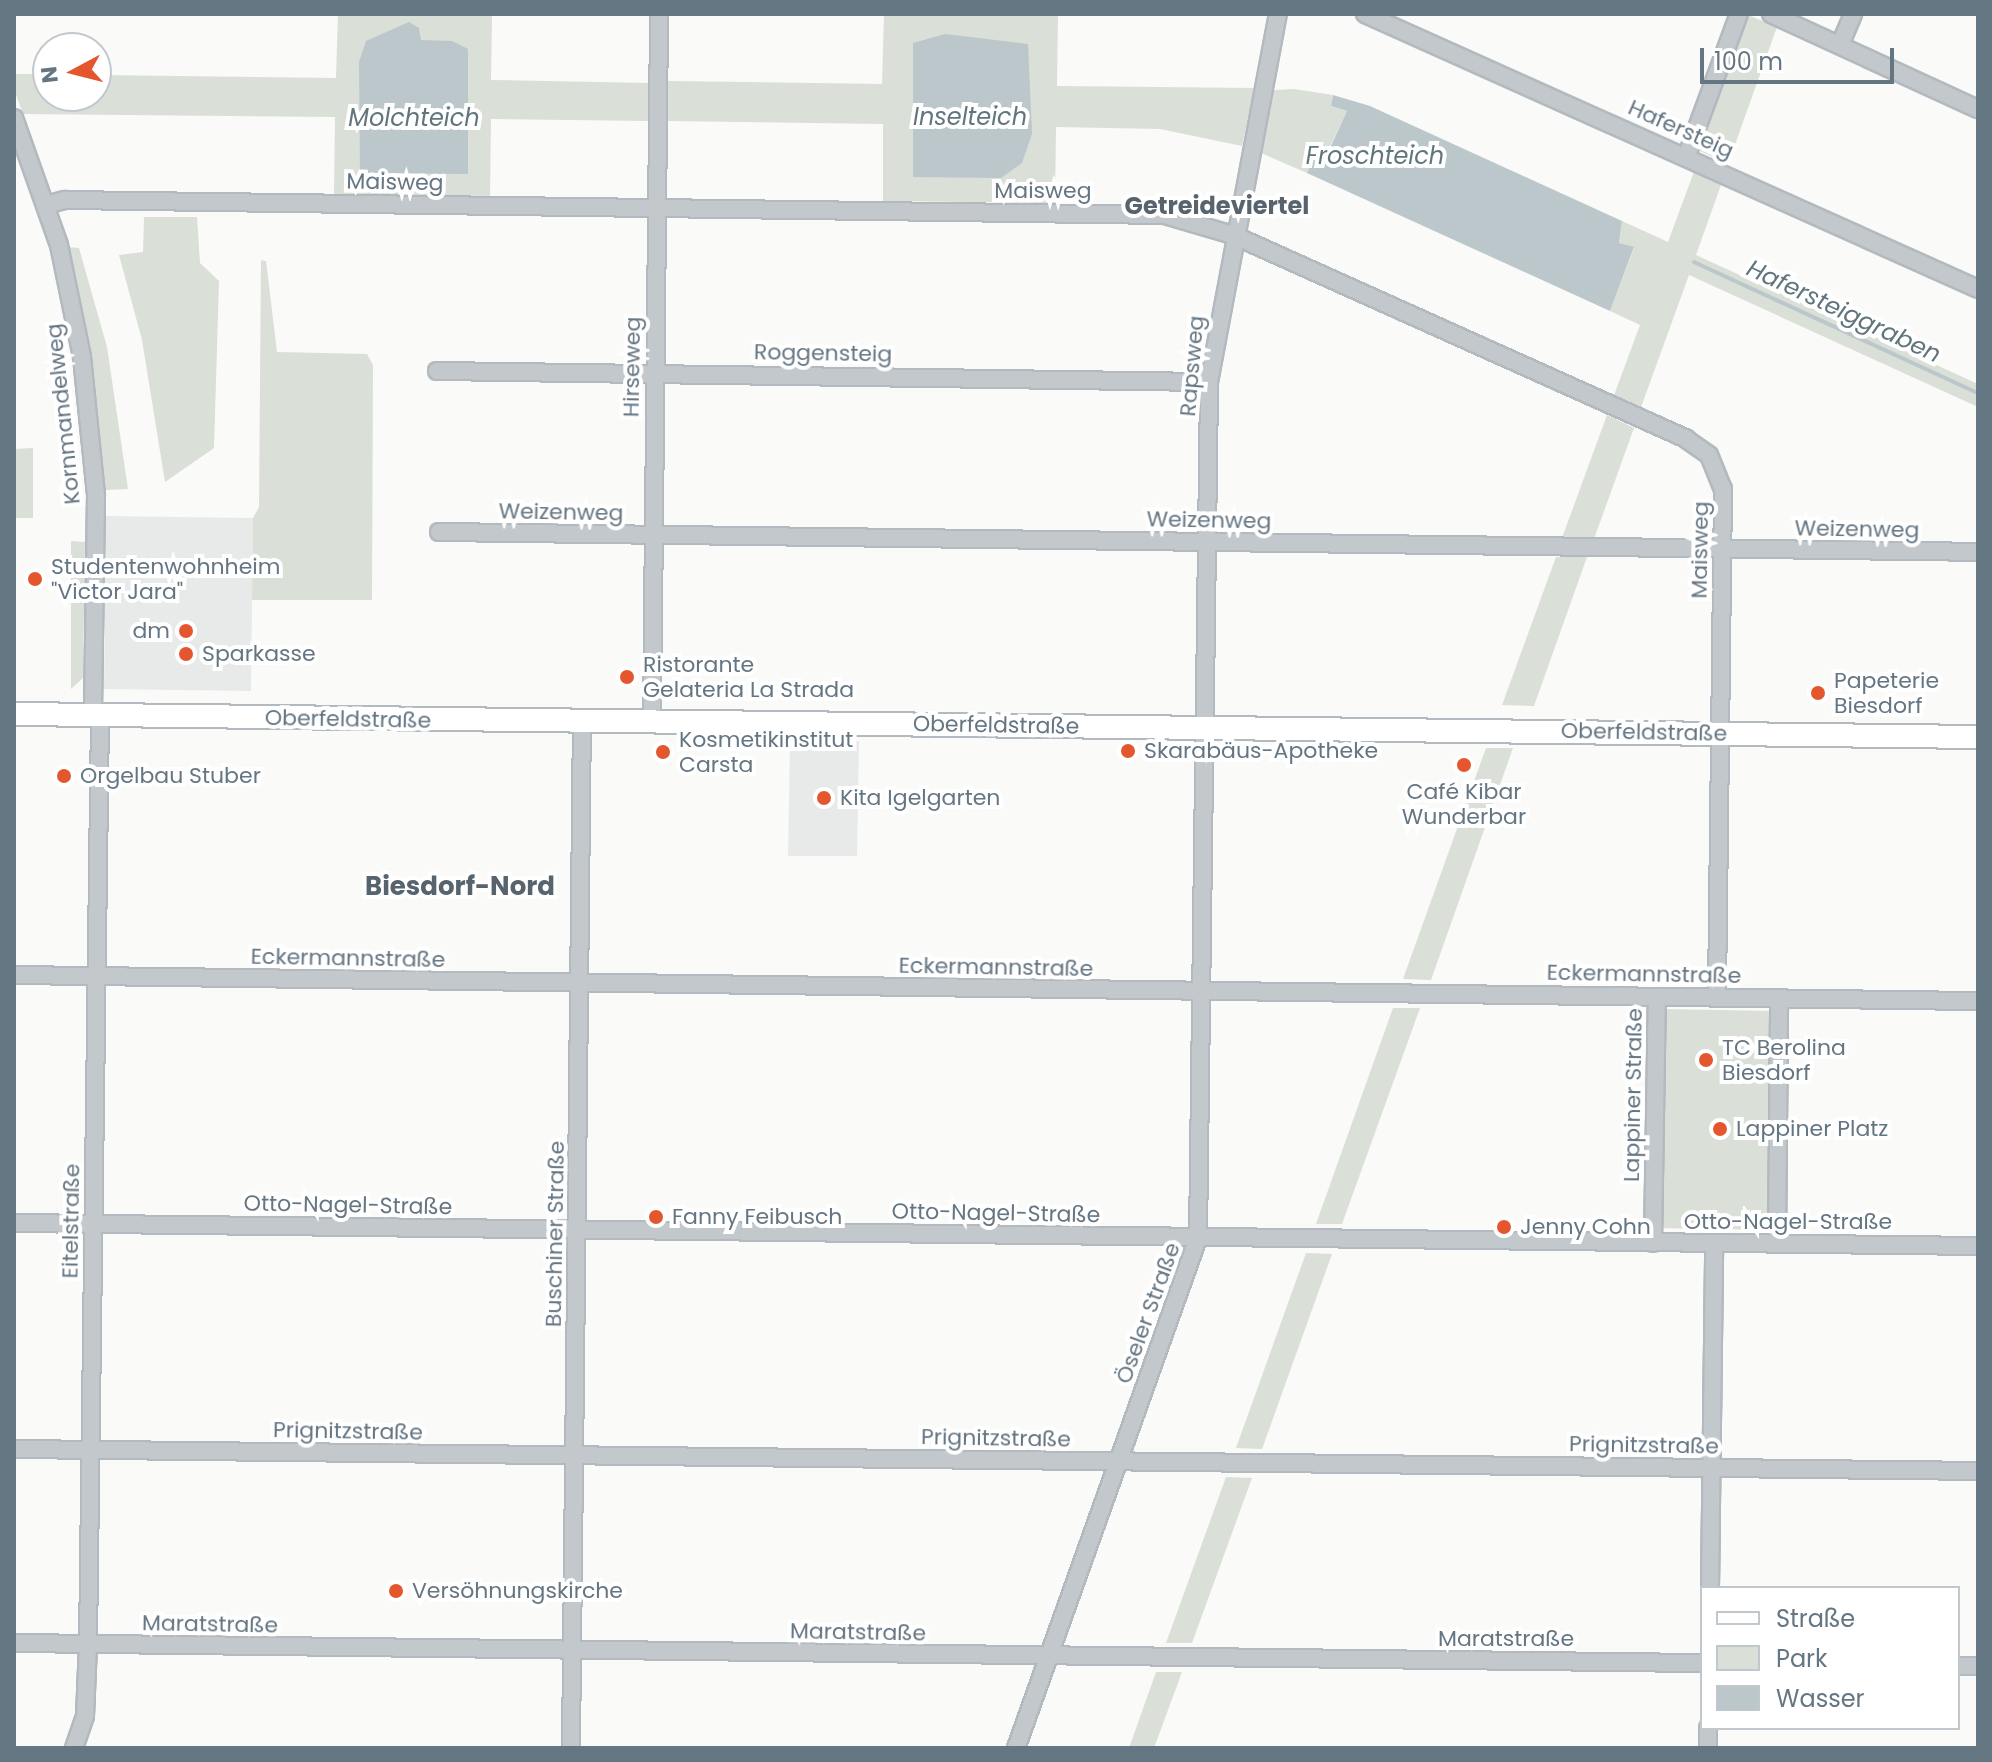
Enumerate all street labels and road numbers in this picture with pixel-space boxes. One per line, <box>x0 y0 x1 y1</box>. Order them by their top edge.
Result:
street label: Hafersteig <box>1624 94 1738 164</box>
street label: Maisweg <box>346 168 444 196</box>
street label: Maisweg <box>994 178 1092 204</box>
street label: Rapsweg <box>1174 314 1210 418</box>
street label: Hirseweg <box>618 317 646 417</box>
street label: Kornmandelweg <box>40 322 86 506</box>
street label: Roggensteig <box>754 339 892 367</box>
street label: Weizenweg <box>498 498 624 526</box>
street label: Maisweg <box>1686 501 1714 599</box>
street label: Weizenweg <box>1146 506 1272 534</box>
street label: Weizenweg <box>1794 515 1920 543</box>
street label: Oberfeldstraße <box>265 704 431 734</box>
street label: Oberfeldstraße <box>913 710 1079 740</box>
street label: Oberfeldstraße <box>1561 717 1727 747</box>
street label: Eckermannstraße <box>250 943 446 973</box>
street label: Eckermannstraße <box>898 952 1094 982</box>
street label: Eckermannstraße <box>1546 959 1742 989</box>
street label: Lappiner Straße <box>1618 1008 1648 1182</box>
street label: Buschiner Straße <box>540 1141 570 1327</box>
street label: Eitelstraße <box>57 1163 85 1279</box>
street label: Otto-Nagel-Straße <box>244 1190 452 1220</box>
street label: Otto-Nagel-Straße <box>892 1198 1100 1228</box>
street label: Otto-Nagel-Straße <box>1684 1209 1892 1235</box>
street label: Öseler Straße <box>1110 1239 1186 1387</box>
street label: Prignitzstraße <box>273 1416 423 1446</box>
street label: Prignitzstraße <box>921 1423 1071 1453</box>
street label: Prignitzstraße <box>1569 1430 1719 1460</box>
street label: Maratstraße <box>142 1610 278 1638</box>
street label: Maratstraße <box>790 1618 926 1646</box>
street label: Maratstraße <box>1438 1626 1574 1652</box>

